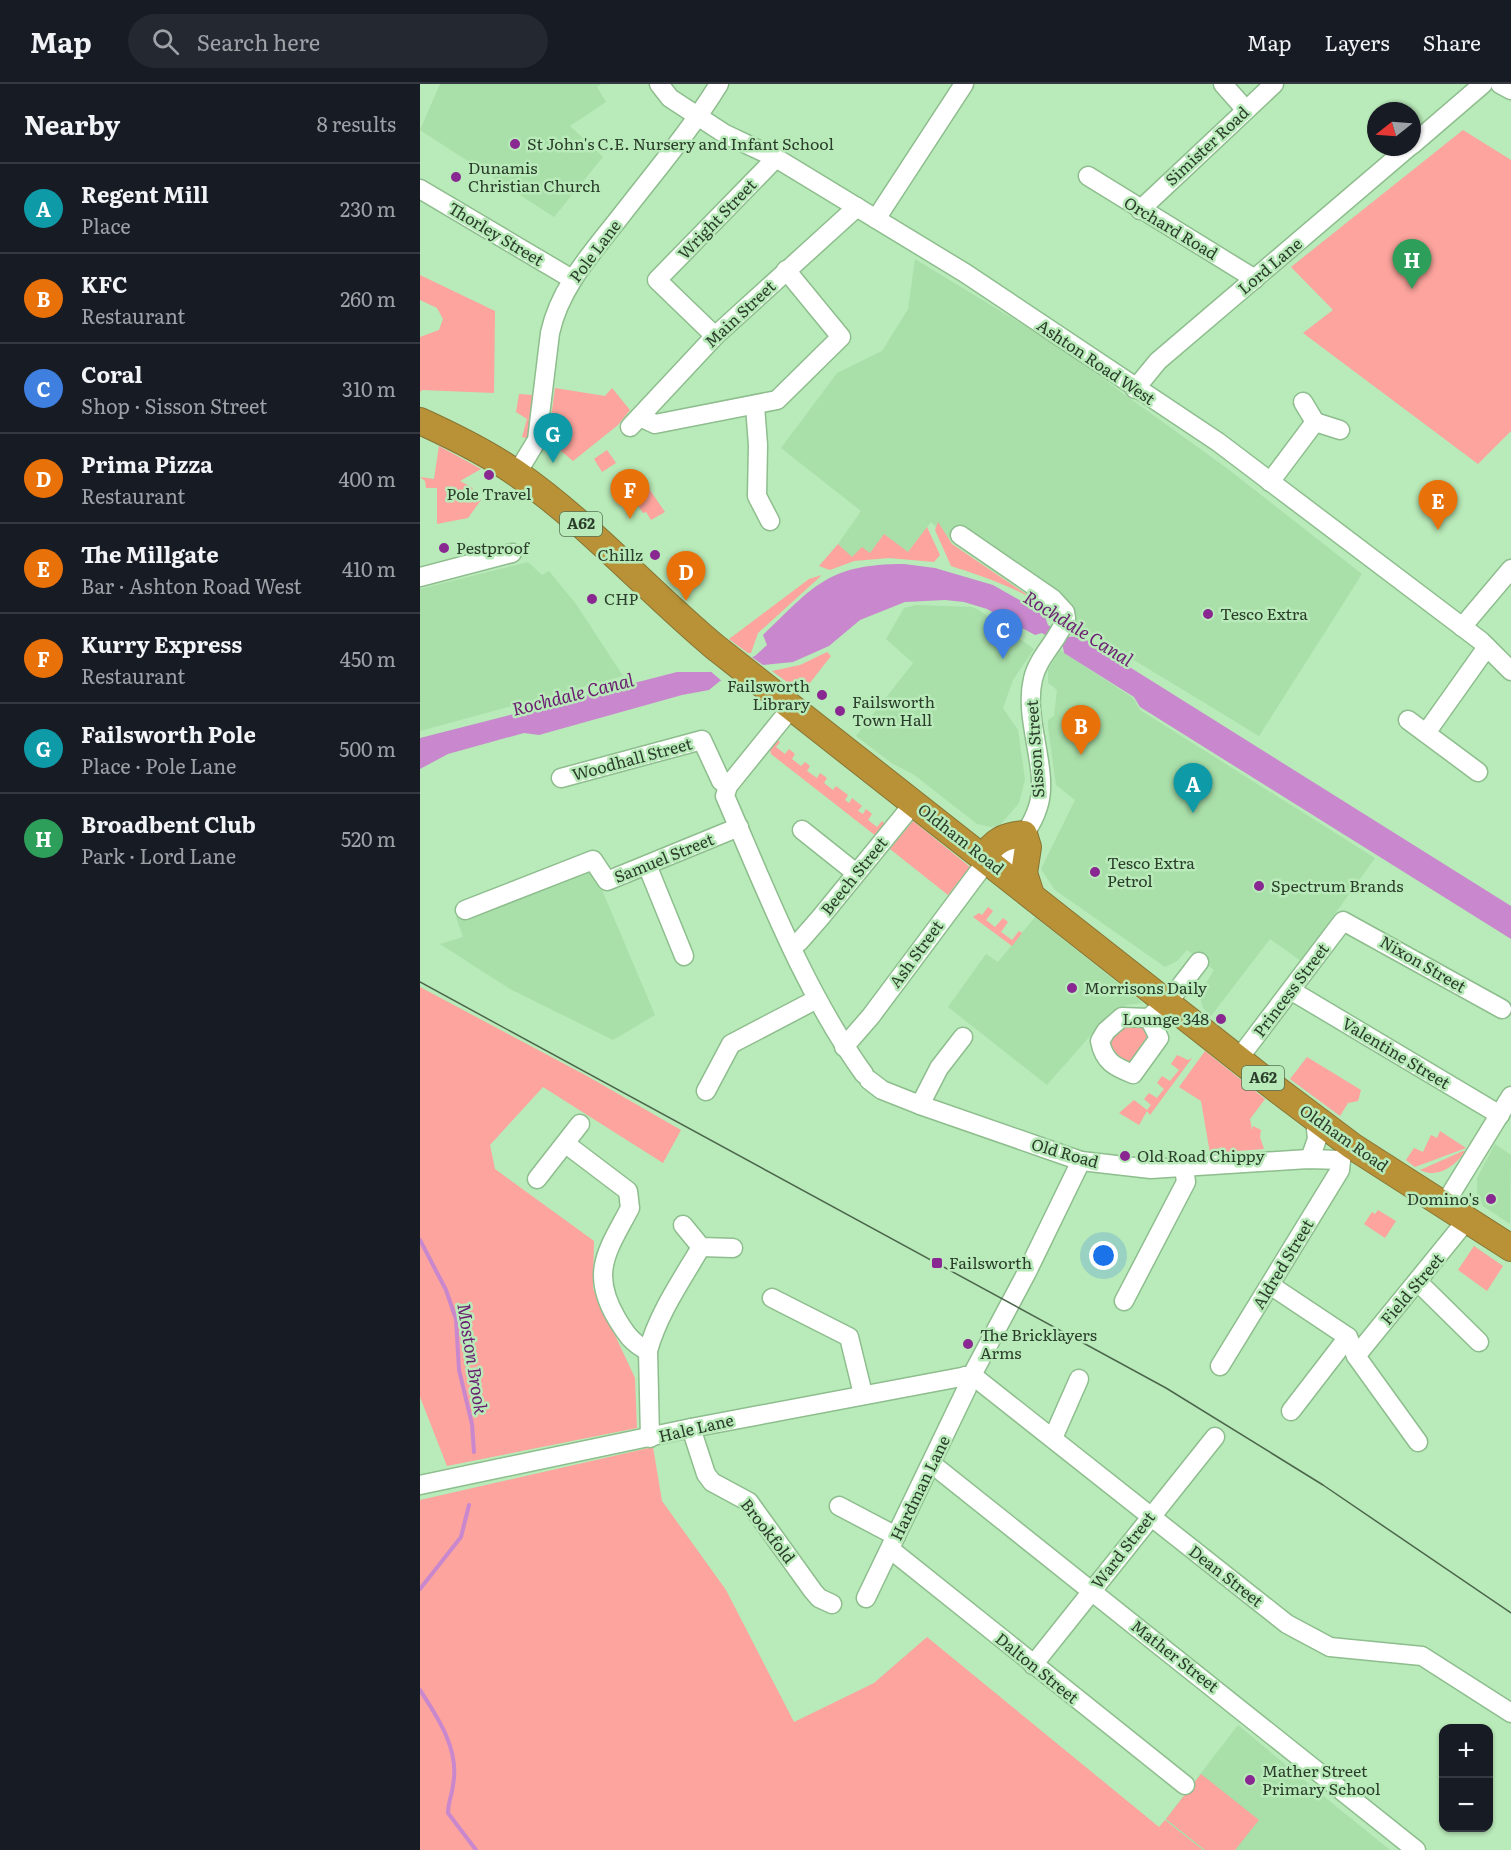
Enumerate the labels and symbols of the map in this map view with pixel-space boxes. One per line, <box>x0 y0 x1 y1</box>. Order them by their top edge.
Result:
street label: Simister Road <box>1159 100 1254 191</box>
north arrow <box>1367 102 1421 156</box>
place label: St John's C.E. Nursery and Infant School <box>527 131 834 155</box>
marker: St John's C.E. Nursery and Infant School <box>508 137 522 151</box>
place label: Dunamis Christian Church <box>468 155 601 197</box>
marker: Dunamis Christian Church <box>449 170 463 184</box>
street label: Wright Street <box>672 172 761 264</box>
street label: Orchard Road <box>1120 190 1223 265</box>
street label: Thorley Street <box>444 195 549 271</box>
street label: Pole Lane <box>563 214 626 287</box>
street label: Lord Lane <box>1232 231 1307 299</box>
pin: H <box>1392 240 1432 289</box>
street label: Main Street <box>698 274 781 352</box>
street label: Ashton Road West <box>1033 313 1161 410</box>
pin: G <box>534 414 572 463</box>
marker: Pole Travel <box>482 468 496 482</box>
pin: F <box>610 470 650 519</box>
pin: E <box>1418 480 1458 530</box>
place label: Pole Travel <box>447 481 531 505</box>
road number: A62 <box>560 512 602 536</box>
place label: Pestproof <box>456 535 531 559</box>
marker: Pestproof <box>437 541 451 555</box>
place label: Chillz <box>598 542 643 566</box>
marker: Chillz <box>648 548 662 562</box>
pin: D <box>666 552 706 601</box>
water label: Rochdale Canal <box>1019 583 1140 673</box>
place label: CHP <box>604 586 639 610</box>
marker: CHP <box>585 592 599 606</box>
place label: Tesco Extra <box>1220 601 1308 625</box>
marker: Tesco Extra <box>1201 607 1215 621</box>
pin: C <box>984 610 1022 659</box>
water label: Rochdale Canal <box>509 665 637 722</box>
place label: Failsworth Library <box>727 673 811 715</box>
marker: Failsworth Library <box>815 688 829 702</box>
place label: Failsworth Town Hall <box>852 689 936 731</box>
street label: Sisson Street <box>1019 699 1049 799</box>
marker: Failsworth Town Hall <box>833 704 847 718</box>
pin: B <box>1062 706 1100 755</box>
street label: Woodhall Street <box>569 730 695 786</box>
pin: A <box>1174 764 1212 813</box>
street label: Oldham Road <box>913 797 1010 880</box>
street label: Samuel Street <box>610 826 718 888</box>
street label: Beech Street <box>814 831 893 920</box>
place label: Tesco Extra Petrol <box>1107 850 1195 892</box>
marker: Tesco Extra Petrol <box>1088 865 1102 879</box>
place label: Spectrum Brands <box>1271 873 1403 897</box>
marker: Spectrum Brands <box>1252 879 1266 893</box>
street label: Ash Street <box>882 914 948 992</box>
street label: Nixon Street <box>1376 929 1471 998</box>
street label: Princess Street <box>1247 937 1334 1042</box>
place label: Morrisons Daily <box>1084 975 1208 999</box>
marker: Morrisons Daily <box>1065 981 1079 995</box>
place label: Lounge 348 <box>1122 1006 1209 1030</box>
street label: Valentine Street <box>1338 1010 1456 1094</box>
marker: Lounge 348 <box>1214 1012 1228 1026</box>
road number: A62 <box>1242 1066 1284 1090</box>
street label: Oldham Road <box>1295 1098 1394 1177</box>
street label: Old Road <box>1029 1131 1102 1173</box>
place label: Old Road Chippy <box>1137 1143 1265 1167</box>
marker: Old Road Chippy <box>1118 1149 1132 1163</box>
place label: Domino's <box>1407 1186 1479 1210</box>
marker: Domino's <box>1484 1192 1498 1206</box>
street label: Aldred Street <box>1246 1213 1319 1313</box>
your location <box>1089 1241 1118 1270</box>
street label: Field Street <box>1374 1247 1449 1329</box>
place label: Failsworth <box>949 1250 1033 1274</box>
marker: Failsworth <box>930 1256 944 1270</box>
water label: Moston Brook <box>451 1301 496 1416</box>
place label: The Bricklayers Arms <box>980 1322 1097 1364</box>
marker: The Bricklayers Arms <box>961 1337 975 1351</box>
street label: Hale Lane <box>656 1407 736 1447</box>
street label: Hardman Lane <box>883 1431 955 1544</box>
street label: Brookfold <box>736 1493 802 1568</box>
street label: Ward Street <box>1084 1505 1160 1593</box>
street label: Dean Street <box>1184 1538 1269 1612</box>
street label: Mather Street <box>1127 1613 1225 1697</box>
street label: Dalton Street <box>991 1626 1085 1709</box>
place label: Mather Street Primary School <box>1262 1758 1380 1800</box>
marker: Mather Street Primary School <box>1243 1773 1257 1787</box>

